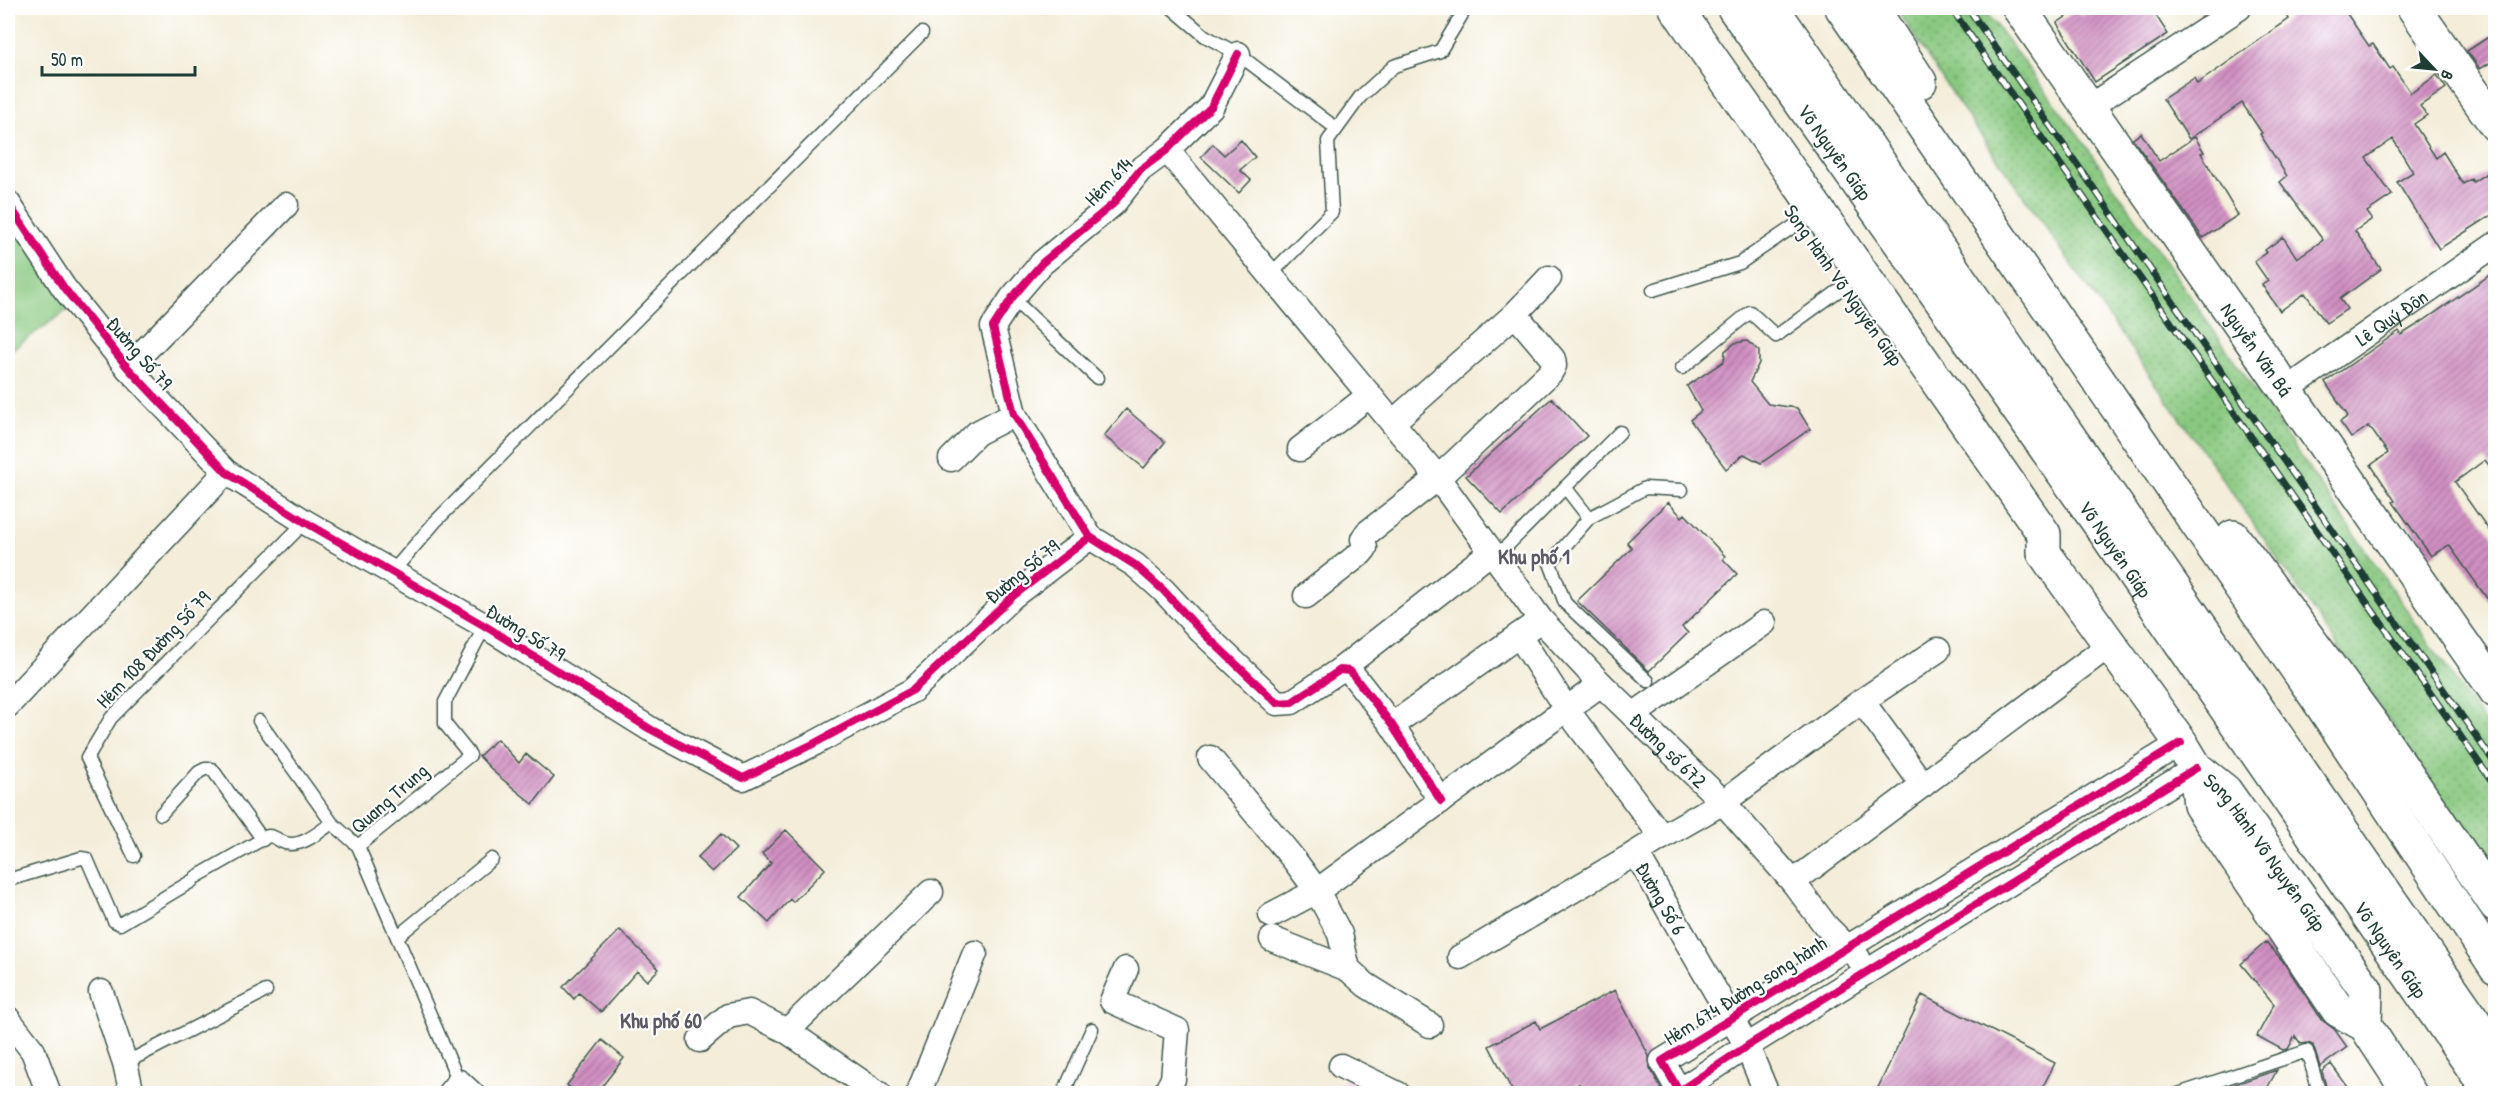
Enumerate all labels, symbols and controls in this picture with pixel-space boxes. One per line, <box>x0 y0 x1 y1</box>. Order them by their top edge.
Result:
scale bar <box>42 39 195 77</box>
north arrow <box>2404 39 2464 99</box>
text: 50 m <box>51 47 83 72</box>
text: B <box>2436 67 2459 84</box>
street label: Võ Nguyên Giáp <box>1792 98 1879 206</box>
street label: Hẻm 614 <box>1078 151 1138 211</box>
street label: Song Hành Võ Nguyên Giáp <box>1778 199 1910 371</box>
street label: Lê Quý Đôn <box>2350 282 2433 352</box>
street label: Nguyễn Văn Bá <box>2215 297 2299 401</box>
street label: Đường Số 79 <box>101 311 179 395</box>
street label: Võ Nguyên Giáp <box>2073 495 2159 603</box>
street label: Đường Số 79 <box>979 533 1065 609</box>
district label: Khu phố 1 <box>1498 542 1570 572</box>
street label: Hẻm 108 Đường Số 79 <box>90 584 216 714</box>
street label: Đường Số 79 <box>481 597 571 667</box>
street label: Đường số 672 <box>1624 706 1714 794</box>
street label: Quang Trung <box>344 757 434 839</box>
street label: Song Hành Võ Nguyên Giáp <box>2199 766 2334 936</box>
street label: Đường Số 6 <box>1630 857 1693 939</box>
street label: Võ Nguyên Giáp <box>2349 895 2435 1003</box>
street label: Hẻm 674 Đường song hành <box>1659 929 1831 1051</box>
district label: Khu phố 60 <box>620 1006 703 1036</box>

